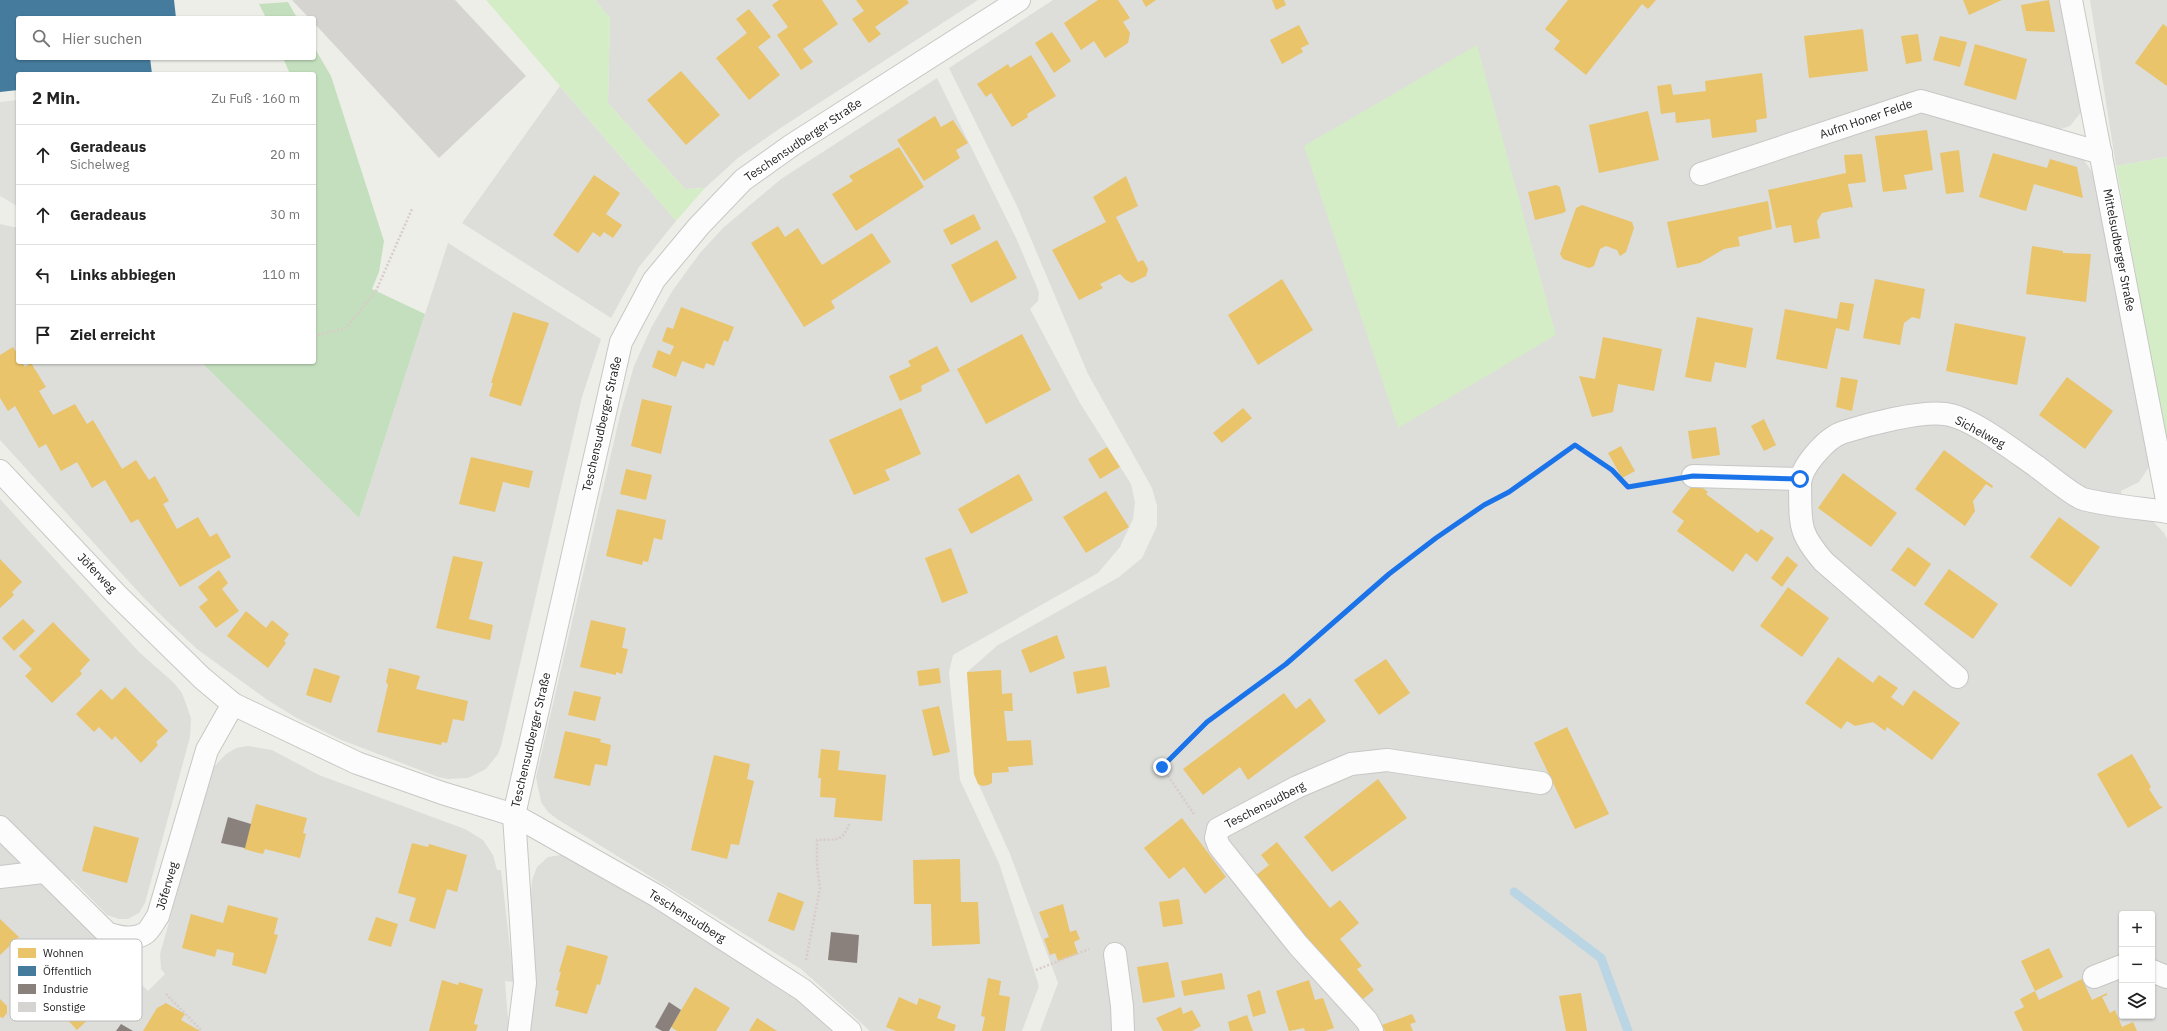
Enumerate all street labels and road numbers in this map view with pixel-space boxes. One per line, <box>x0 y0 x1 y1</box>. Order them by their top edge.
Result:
street label: Teschensudberger Straße <box>741 94 865 184</box>
street label: Aufm Honer Felde <box>1817 95 1915 141</box>
street label: Mittelsudberger Straße <box>2100 187 2139 313</box>
street label: Teschensudberger Straße <box>579 354 624 493</box>
street label: Sichelweg <box>1953 412 2008 451</box>
street label: Jöferweg <box>75 550 120 596</box>
street label: Teschensudberger Straße <box>508 670 553 809</box>
street label: Teschensudberg <box>1222 778 1308 831</box>
street label: Jöferweg <box>152 859 181 912</box>
street label: Teschensudberg <box>646 886 729 946</box>

